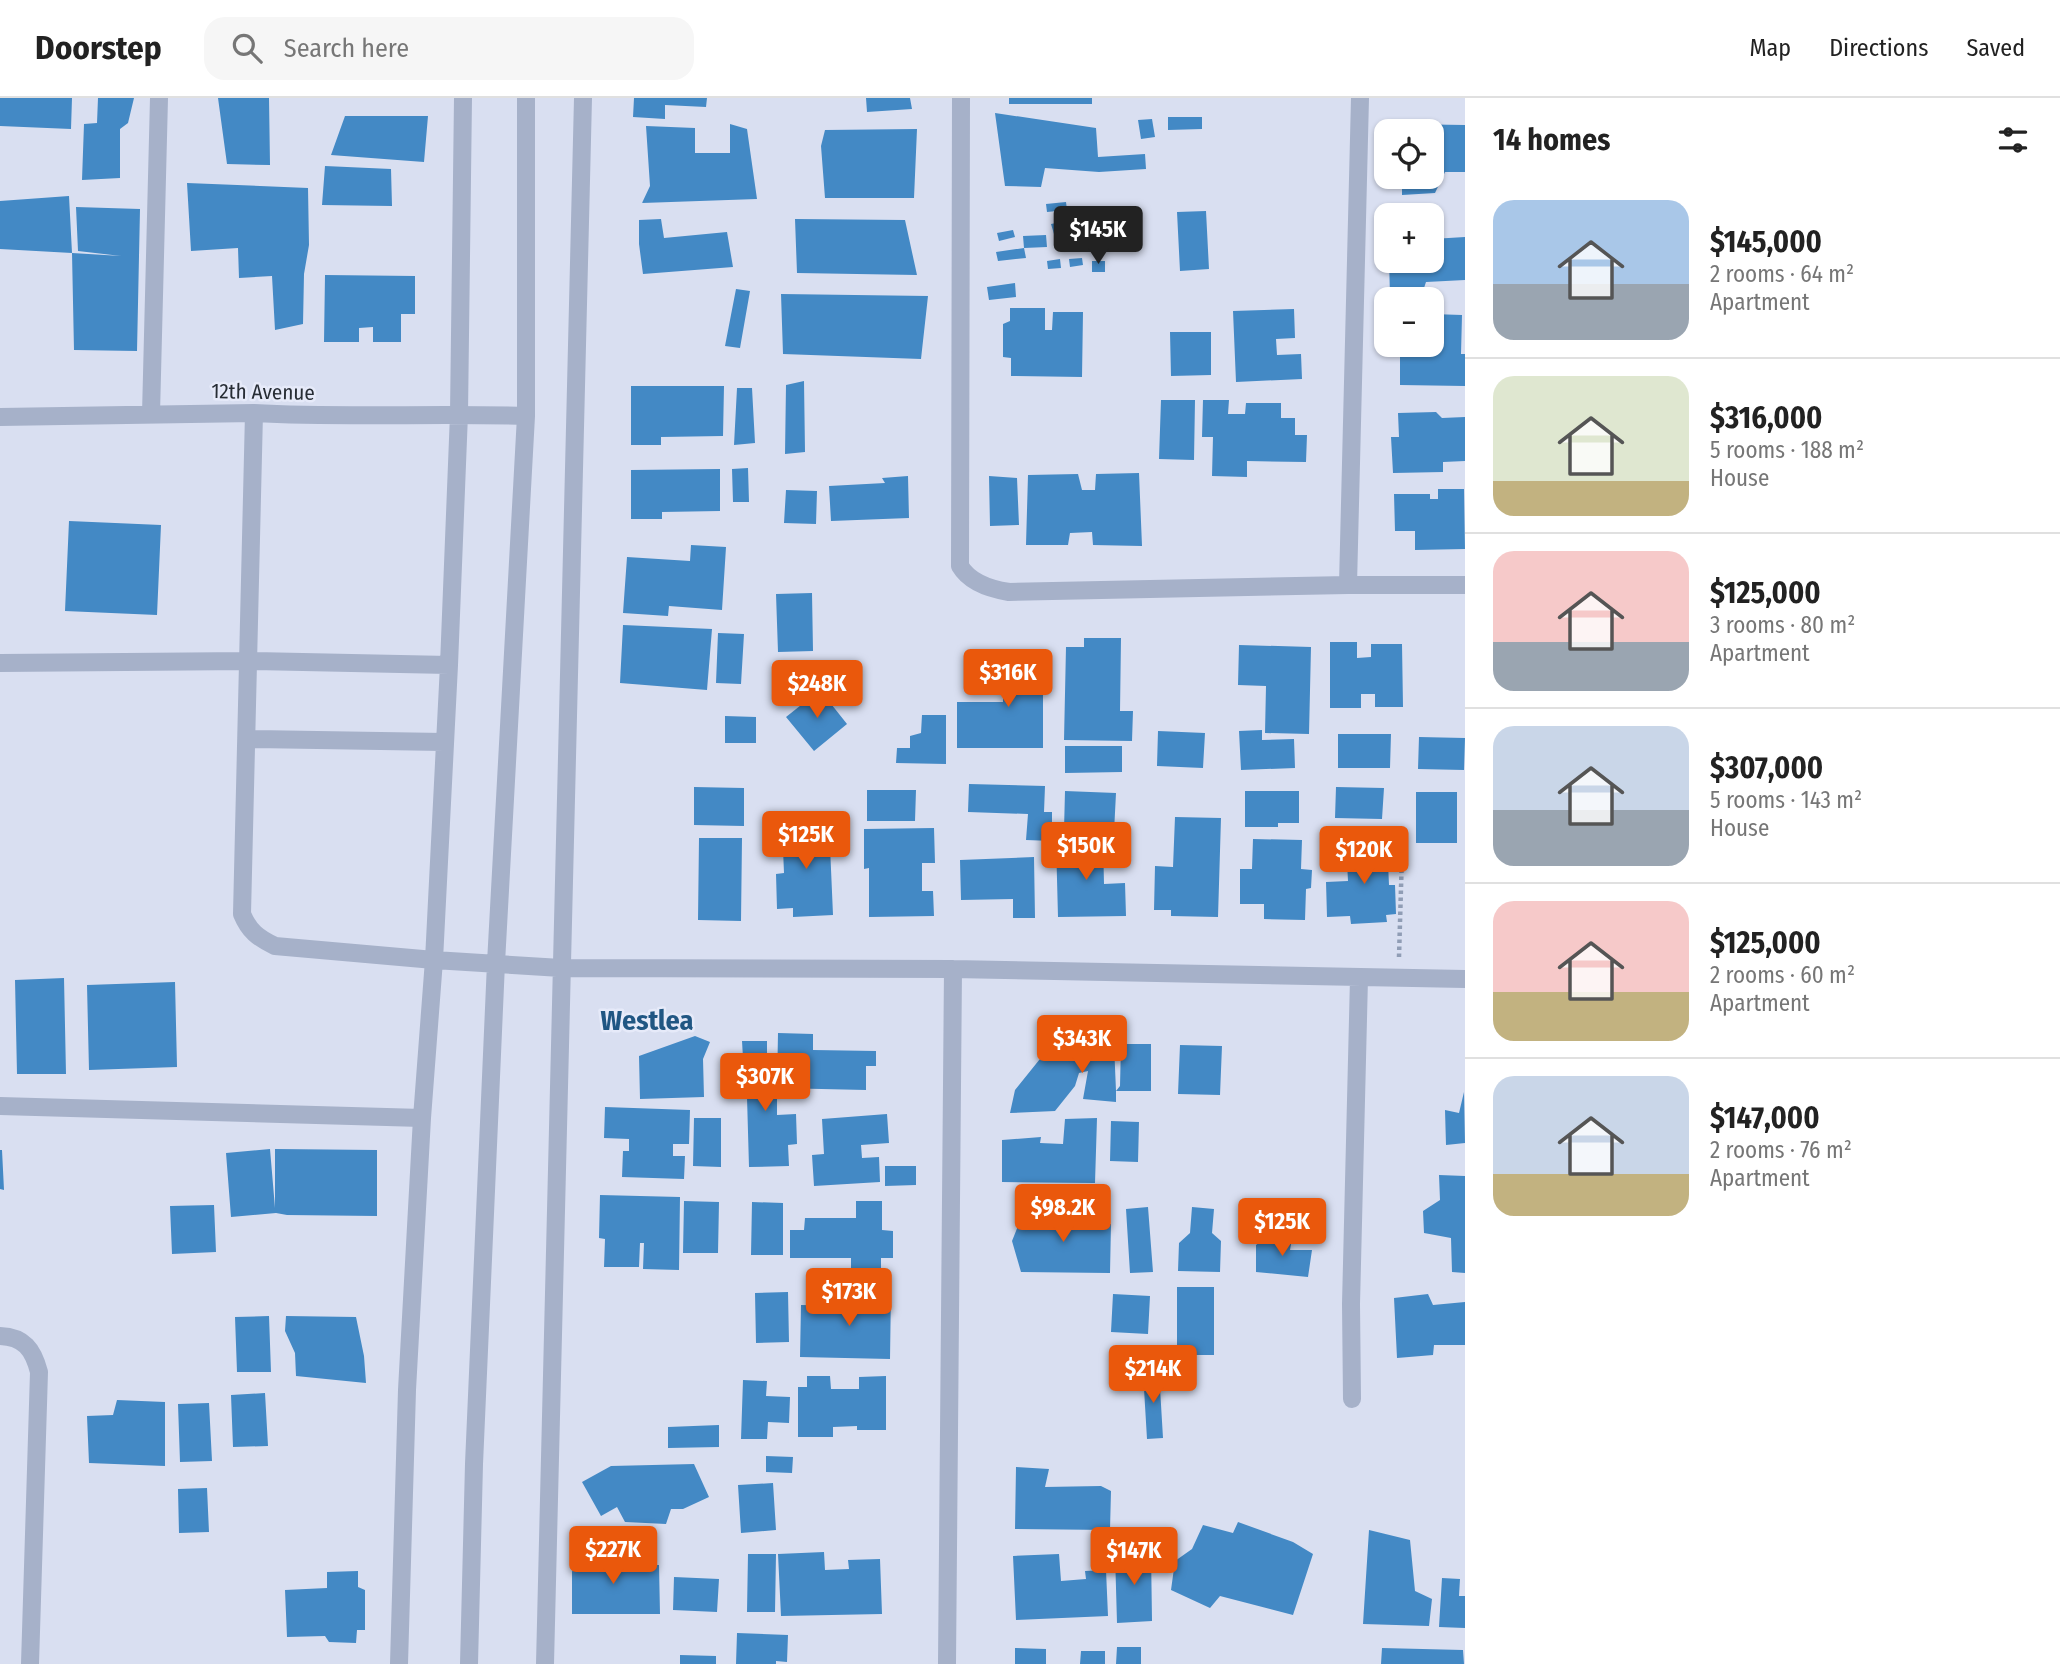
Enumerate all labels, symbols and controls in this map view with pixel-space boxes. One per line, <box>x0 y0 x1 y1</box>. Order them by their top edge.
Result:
search box <box>204 17 694 80</box>
text: Doorstep <box>35 28 162 68</box>
icon: search <box>228 29 266 67</box>
text: Search here <box>284 33 409 64</box>
text: Map <box>1750 34 1791 62</box>
text: Directions <box>1829 34 1928 62</box>
text: Saved <box>1966 34 2025 62</box>
map controls <box>1374 119 1444 357</box>
button: locate <box>1374 119 1444 189</box>
icon: filters <box>1994 121 2032 159</box>
text: 14 homes <box>1493 122 1610 158</box>
button: + <box>1374 203 1444 273</box>
pin: $145K <box>1049 206 1147 266</box>
text: $145K <box>1070 215 1126 243</box>
text: $145,000 <box>1710 224 1822 260</box>
icon: home <box>1549 228 1633 312</box>
text: 2 rooms · 64 m² <box>1710 260 1854 288</box>
button: − <box>1374 287 1444 357</box>
text: Apartment <box>1710 288 1810 316</box>
street label: 12th Avenue <box>211 378 315 406</box>
text: $316,000 <box>1710 400 1822 436</box>
icon: home <box>1549 404 1633 488</box>
text: 5 rooms · 188 m² <box>1710 436 1864 464</box>
text: House <box>1710 464 1769 492</box>
text: $125,000 <box>1710 575 1821 611</box>
icon: home <box>1549 579 1633 663</box>
text: 3 rooms · 80 m² <box>1710 611 1855 639</box>
text: Apartment <box>1710 639 1810 667</box>
pin: $316K <box>959 650 1057 709</box>
text: $316K <box>980 658 1037 686</box>
pin: $248K <box>768 660 866 720</box>
text: $248K <box>788 669 846 697</box>
text: $307,000 <box>1710 750 1823 786</box>
icon: home <box>1549 754 1633 838</box>
text: 5 rooms · 143 m² <box>1710 786 1862 814</box>
pin: $125K <box>757 812 855 871</box>
text: House <box>1710 814 1769 842</box>
text: $125K <box>778 820 834 848</box>
pin: $150K <box>1037 822 1135 882</box>
pin: $120K <box>1315 826 1413 886</box>
text: $150K <box>1057 831 1115 859</box>
text: $120K <box>1336 835 1392 863</box>
text: $125,000 <box>1710 925 1821 961</box>
icon: home <box>1549 929 1633 1013</box>
text: 2 rooms · 60 m² <box>1710 961 1855 989</box>
text: Apartment <box>1710 989 1810 1017</box>
district label: Westlea <box>601 1004 693 1037</box>
pin: $343K <box>1033 1016 1131 1075</box>
text: $343K <box>1053 1024 1111 1052</box>
pin: $307K <box>716 1054 814 1113</box>
text: $307K <box>736 1062 794 1090</box>
text: $147,000 <box>1710 1100 1820 1136</box>
icon: home <box>1549 1104 1633 1188</box>
text: 2 rooms · 76 m² <box>1710 1136 1852 1164</box>
text: Apartment <box>1710 1164 1810 1192</box>
pin: $98.2K <box>1006 1184 1120 1244</box>
text: $98.2K <box>1031 1193 1095 1221</box>
pin: $125K <box>1233 1198 1331 1258</box>
text: $125K <box>1254 1207 1310 1235</box>
pin: $173K <box>800 1268 898 1328</box>
text: $173K <box>822 1277 876 1305</box>
pin: $214K <box>1104 1346 1202 1405</box>
text: $214K <box>1125 1354 1181 1382</box>
pin: $227K <box>564 1526 662 1586</box>
pin: $147K <box>1085 1528 1183 1587</box>
text: $227K <box>585 1535 641 1563</box>
text: $147K <box>1107 1536 1161 1564</box>

